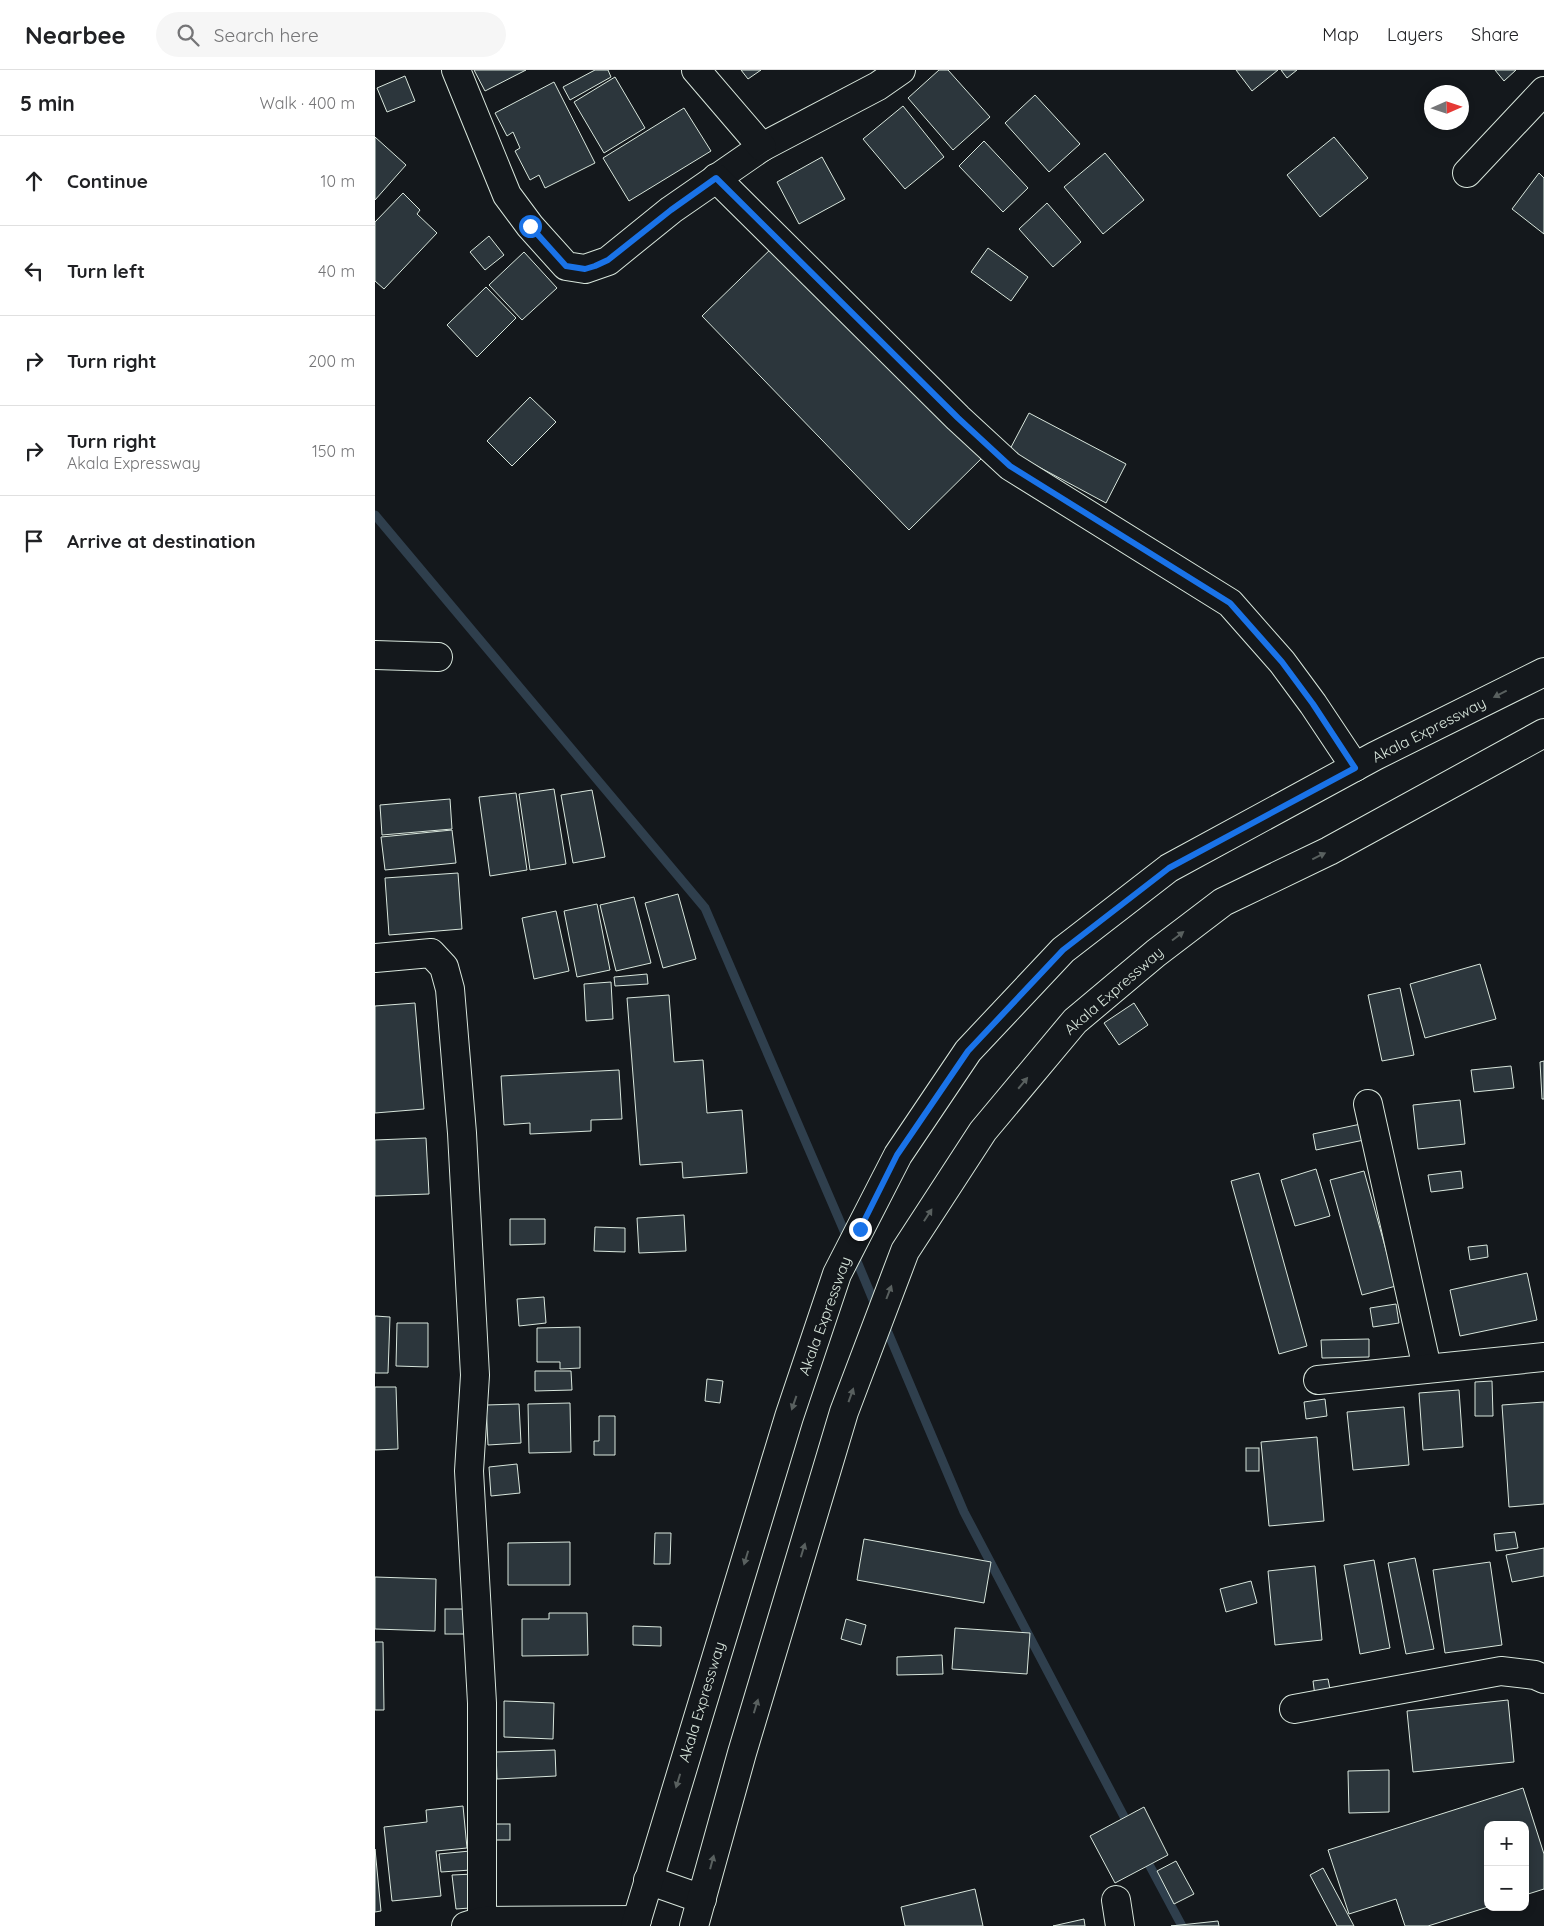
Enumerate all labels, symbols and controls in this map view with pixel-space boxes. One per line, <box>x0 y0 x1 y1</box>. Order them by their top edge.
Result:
search box <box>156 12 506 57</box>
text: Nearbee <box>25 20 126 50</box>
icon: search <box>174 21 202 49</box>
text: Search here <box>214 23 319 47</box>
text: Map <box>1322 23 1359 46</box>
text: Layers <box>1387 23 1443 46</box>
text: Share <box>1471 23 1519 46</box>
north arrow <box>1424 85 1469 130</box>
text: 5 min <box>20 90 75 116</box>
text: Walk · 400 m <box>259 93 355 113</box>
icon: ahead <box>20 167 48 195</box>
text: Continue <box>67 169 148 193</box>
text: 10 m <box>321 171 355 191</box>
route start <box>519 215 542 238</box>
icon: left <box>20 257 48 285</box>
text: Turn left <box>67 259 145 283</box>
text: 40 m <box>318 261 355 281</box>
icon: right <box>20 347 48 375</box>
text: Turn right <box>67 349 156 373</box>
text: 200 m <box>308 351 355 371</box>
text: Turn right <box>67 429 156 453</box>
icon: right <box>20 437 48 465</box>
text: 150 m <box>312 441 355 461</box>
text: Akala Expressway <box>67 453 201 473</box>
icon: arrive <box>20 527 48 555</box>
text: Arrive at destination <box>67 529 256 553</box>
one-way arrow <box>1493 690 1508 698</box>
street label: Akala Expressway <box>1369 693 1489 766</box>
one-way arrow <box>1312 851 1326 859</box>
one-way arrow <box>1171 931 1185 941</box>
street label: Akala Expressway <box>1060 942 1167 1039</box>
one-way arrow <box>1017 1077 1028 1090</box>
one-way arrow <box>923 1208 933 1222</box>
route end <box>849 1218 872 1241</box>
street label: Akala Expressway <box>794 1254 855 1378</box>
one-way arrow <box>885 1284 893 1299</box>
one-way arrow <box>847 1387 855 1402</box>
one-way arrow <box>789 1396 797 1411</box>
one-way arrow <box>799 1543 807 1558</box>
one-way arrow <box>741 1551 749 1566</box>
street label: Akala Expressway <box>674 1639 729 1765</box>
one-way arrow <box>753 1698 761 1713</box>
one-way arrow <box>674 1773 682 1788</box>
map controls <box>1484 1821 1529 1911</box>
button: + <box>1484 1821 1529 1866</box>
one-way arrow <box>709 1855 717 1870</box>
button: − <box>1484 1866 1529 1911</box>

